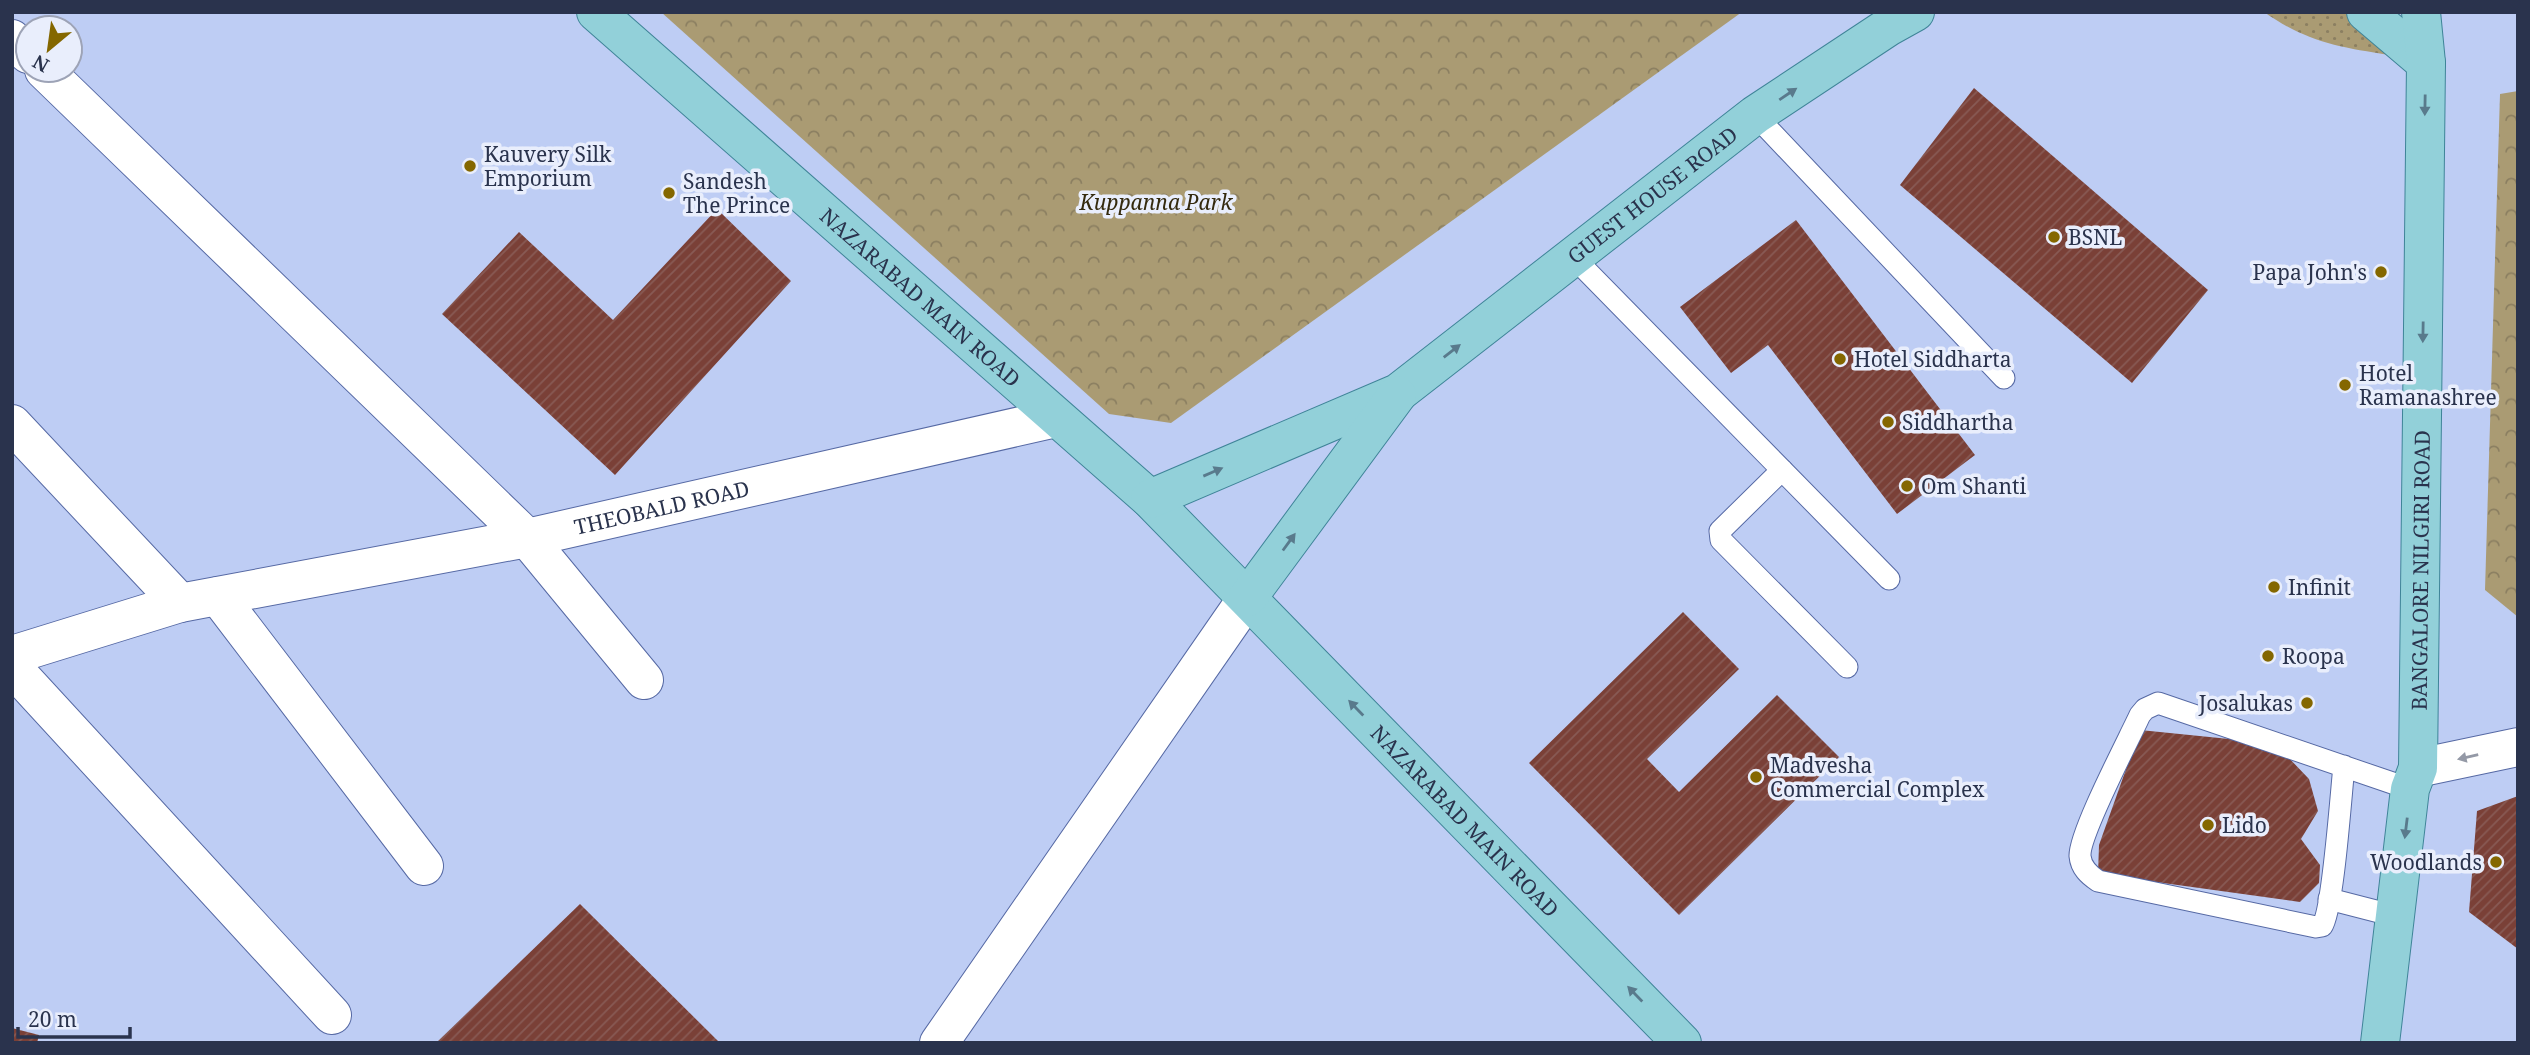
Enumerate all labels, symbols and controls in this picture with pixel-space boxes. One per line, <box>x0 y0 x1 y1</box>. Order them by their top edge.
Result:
north arrow <box>14 14 84 84</box>
text: N <box>28 49 54 79</box>
one-way arrow <box>1778 87 1798 100</box>
one-way arrow <box>2420 94 2431 116</box>
street label: GUEST HOUSE ROAD <box>1561 120 1743 270</box>
place label: Kauvery Silk Emporium <box>484 140 612 192</box>
marker: Kauvery Silk Emporium <box>462 158 478 174</box>
place label: Sandesh The Prince <box>683 167 790 219</box>
marker: Sandesh The Prince <box>661 185 677 201</box>
park label: Kuppanna Park <box>1079 188 1234 216</box>
street label: NAZARABAD MAIN ROAD <box>814 202 1027 393</box>
place label: BSNL <box>2068 223 2122 251</box>
marker: BSNL <box>2046 229 2062 245</box>
place label: Papa John's <box>2253 258 2367 286</box>
marker: Papa John's <box>2373 264 2389 280</box>
one-way arrow <box>2417 322 2429 344</box>
one-way arrow <box>1443 345 1461 359</box>
place label: Hotel Siddharta <box>1854 345 2012 373</box>
marker: Hotel Siddharta <box>1832 351 1848 367</box>
place label: Hotel Ramanashree <box>2359 359 2497 411</box>
marker: Hotel Ramanashree <box>2337 377 2353 393</box>
place label: Siddhartha <box>1902 408 2014 436</box>
marker: Siddhartha <box>1880 414 1896 430</box>
street label: BANGALORE NILGIRI ROAD <box>2405 430 2436 710</box>
one-way arrow <box>1203 466 1224 477</box>
place label: Om Shanti <box>1921 472 2026 500</box>
street label: THEOBALD ROAD <box>571 474 752 541</box>
marker: Om Shanti <box>1899 478 1915 494</box>
one-way arrow <box>1282 533 1296 551</box>
place label: Infinit <box>2288 573 2351 601</box>
marker: Infinit <box>2266 579 2282 595</box>
place label: Roopa <box>2282 642 2345 670</box>
marker: Roopa <box>2260 648 2276 664</box>
place label: Josalukas <box>2198 689 2293 717</box>
marker: Josalukas <box>2299 695 2315 711</box>
one-way arrow <box>1349 700 1365 717</box>
street label: NAZARABAD MAIN ROAD <box>1365 719 1565 923</box>
place label: Madvesha Commercial Complex <box>1770 751 1985 803</box>
one-way arrow <box>2457 752 2479 763</box>
marker: Madvesha Commercial Complex <box>1748 769 1764 785</box>
place label: Lido <box>2222 811 2267 839</box>
marker: Lido <box>2200 817 2216 833</box>
one-way arrow <box>2400 817 2411 839</box>
place label: Woodlands <box>2370 848 2482 876</box>
marker: Woodlands <box>2488 854 2504 870</box>
one-way arrow <box>1627 986 1643 1003</box>
scale bar <box>18 996 130 1040</box>
text: 20 m <box>28 1005 77 1033</box>

